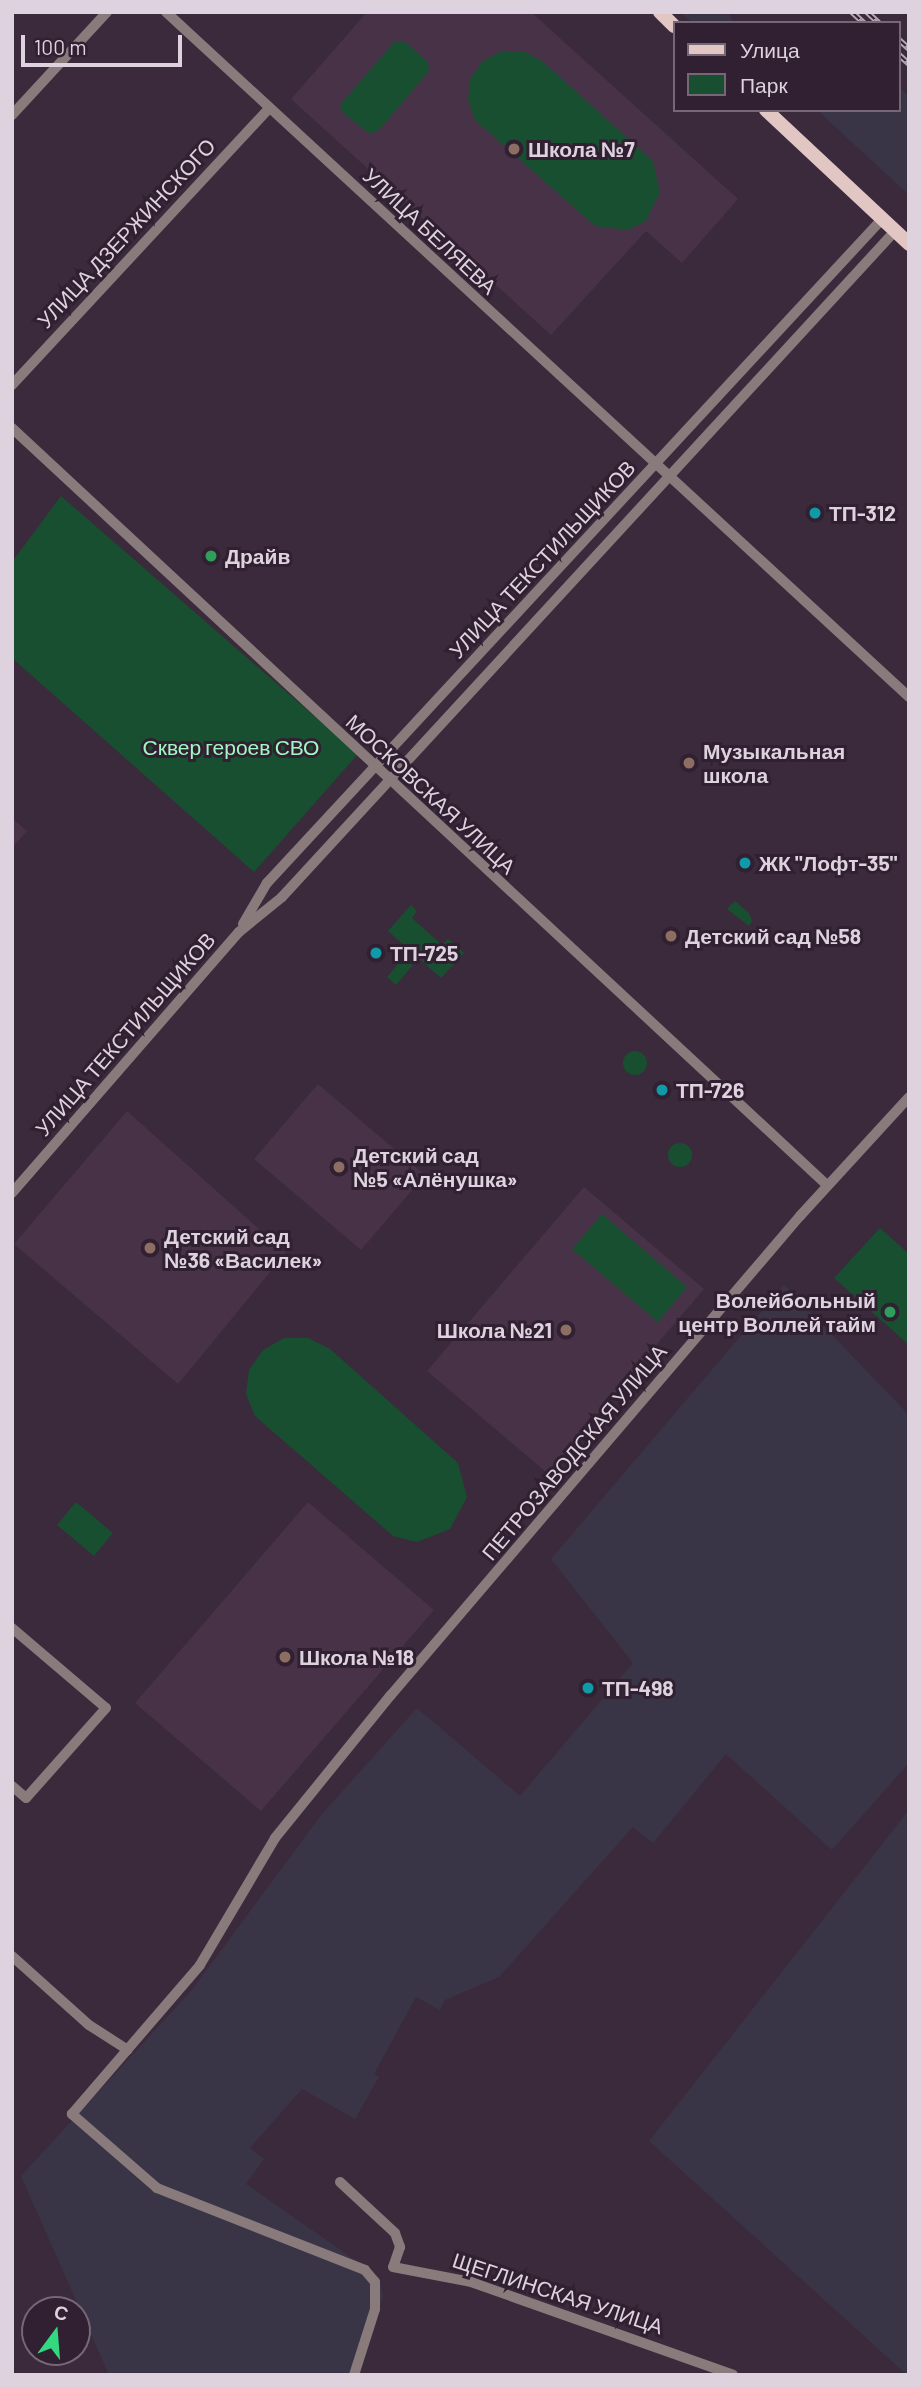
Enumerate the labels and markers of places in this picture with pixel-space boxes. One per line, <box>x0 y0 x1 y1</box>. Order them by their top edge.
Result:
place label: Школа №7 <box>528 136 635 162</box>
marker: Школа №7 <box>506 141 522 157</box>
place label: ТП-312 <box>829 500 896 526</box>
marker: ТП-312 <box>807 505 823 521</box>
place label: Драйв <box>225 543 290 569</box>
marker: Драйв <box>203 548 219 564</box>
place label: Музыкальная школа <box>703 738 845 788</box>
marker: Музыкальная школа <box>681 755 697 771</box>
place label: ЖК "Лофт-35" <box>759 850 897 876</box>
marker: ЖК "Лофт-35" <box>737 855 753 871</box>
place label: Детский сад №58 <box>685 923 861 949</box>
marker: Детский сад №58 <box>663 928 679 944</box>
place label: ТП-725 <box>390 940 458 966</box>
marker: ТП-725 <box>368 945 384 961</box>
place label: ТП-726 <box>676 1077 744 1103</box>
marker: ТП-726 <box>654 1082 670 1098</box>
place label: Детский сад №5 «Алёнушка» <box>353 1142 518 1192</box>
marker: Детский сад №5 «Алёнушка» <box>331 1159 347 1175</box>
place label: Детский сад №36 «Василек» <box>164 1223 322 1273</box>
marker: Детский сад №36 «Василек» <box>142 1240 158 1256</box>
place label: Волейбольный центр Воллей тайм <box>678 1287 876 1337</box>
marker: Волейбольный центр Воллей тайм <box>882 1304 898 1320</box>
place label: Школа №21 <box>437 1317 552 1343</box>
marker: Школа №21 <box>558 1322 574 1338</box>
place label: Школа №18 <box>299 1644 414 1670</box>
marker: Школа №18 <box>277 1649 293 1665</box>
place label: ТП-498 <box>602 1675 674 1701</box>
marker: ТП-498 <box>580 1680 596 1696</box>

